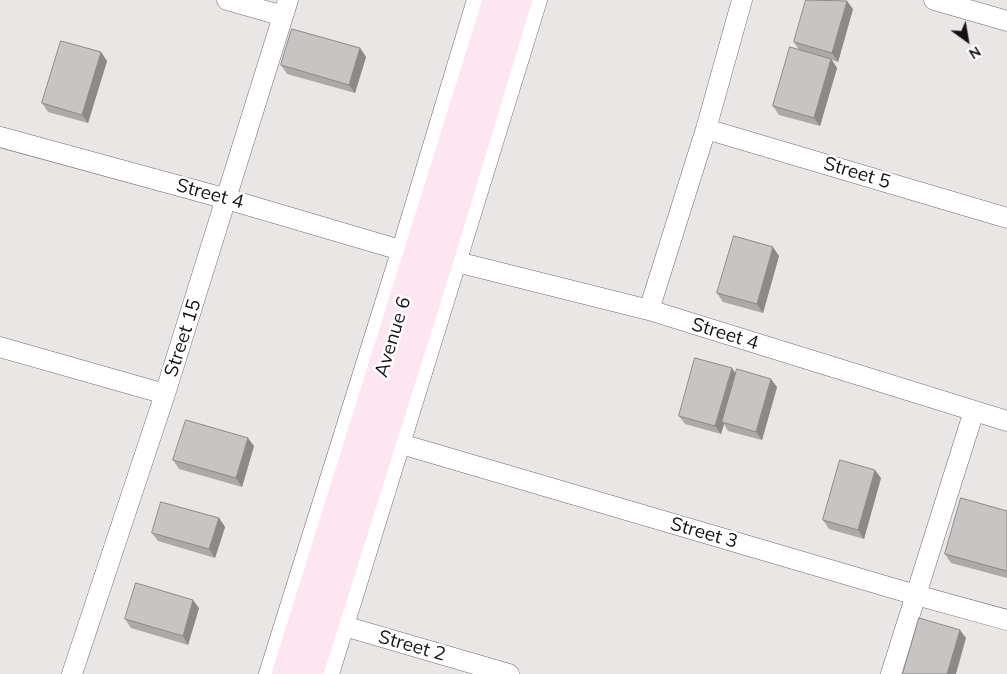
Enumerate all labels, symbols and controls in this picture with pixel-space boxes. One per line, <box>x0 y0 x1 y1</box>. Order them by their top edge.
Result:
north arrow <box>942 15 992 65</box>
text: N <box>966 42 984 63</box>
street label: Street 5 <box>821 152 893 194</box>
street label: Street 4 <box>174 174 246 214</box>
street label: Avenue 6 <box>370 294 416 380</box>
street label: Street 15 <box>160 296 206 380</box>
street label: Street 4 <box>689 313 761 355</box>
street label: Street 3 <box>668 513 740 553</box>
street label: Street 2 <box>376 626 448 666</box>

